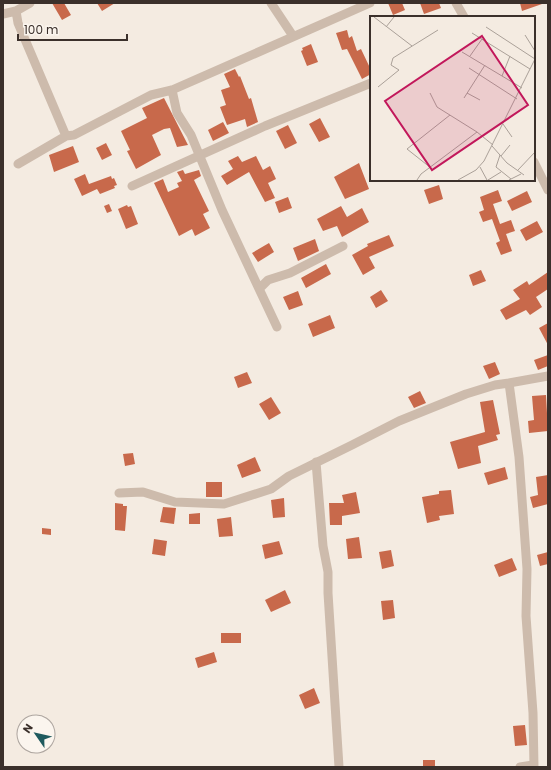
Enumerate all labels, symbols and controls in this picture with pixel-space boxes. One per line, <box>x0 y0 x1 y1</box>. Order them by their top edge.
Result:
scale bar <box>18 16 127 42</box>
inset map <box>370 16 535 181</box>
text: 100 m <box>24 21 58 38</box>
north arrow <box>16 714 56 754</box>
text: N <box>19 721 37 736</box>

